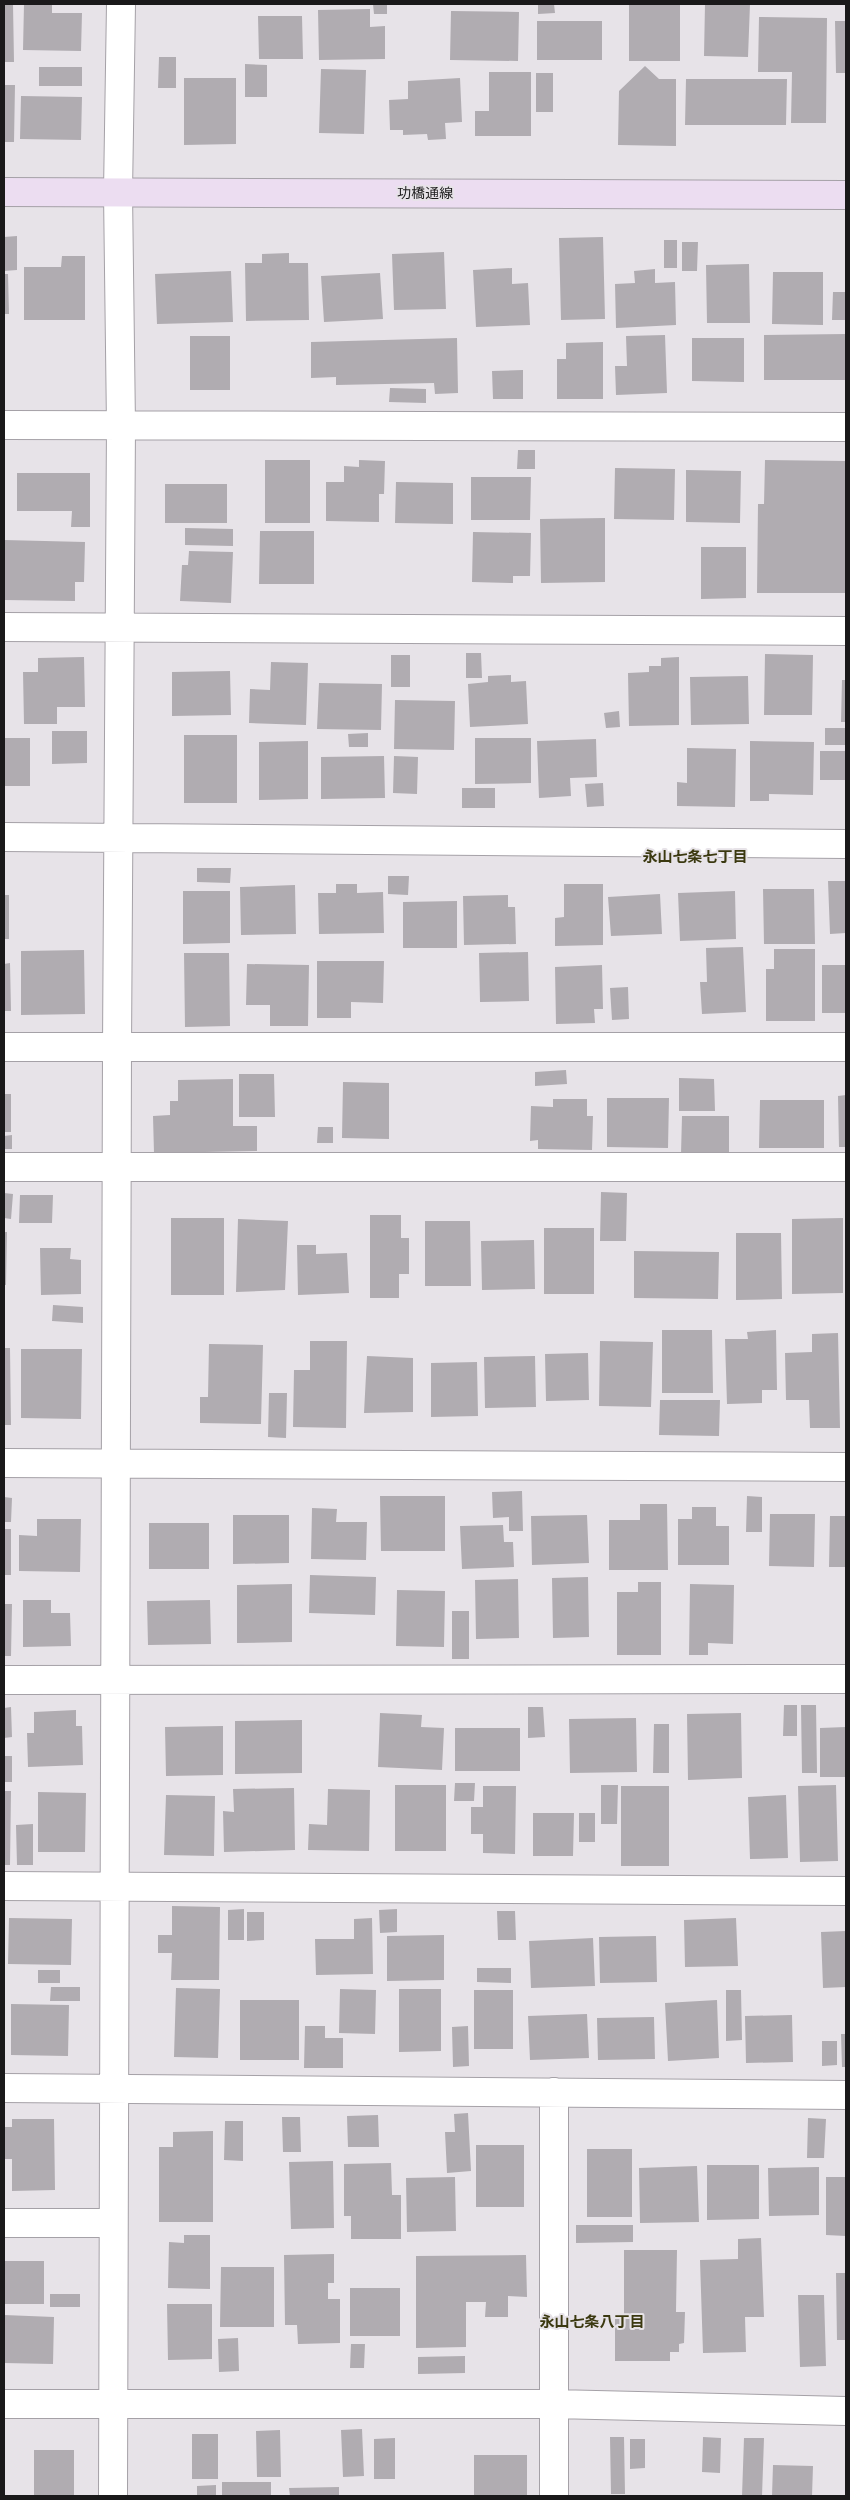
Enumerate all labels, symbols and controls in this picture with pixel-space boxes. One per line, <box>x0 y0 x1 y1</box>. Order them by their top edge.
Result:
street label: 功橋通線 <box>397 185 453 201</box>
district label: 永山七条七丁目 <box>642 849 748 865</box>
district label: 永山七条八丁目 <box>539 2314 645 2330</box>

